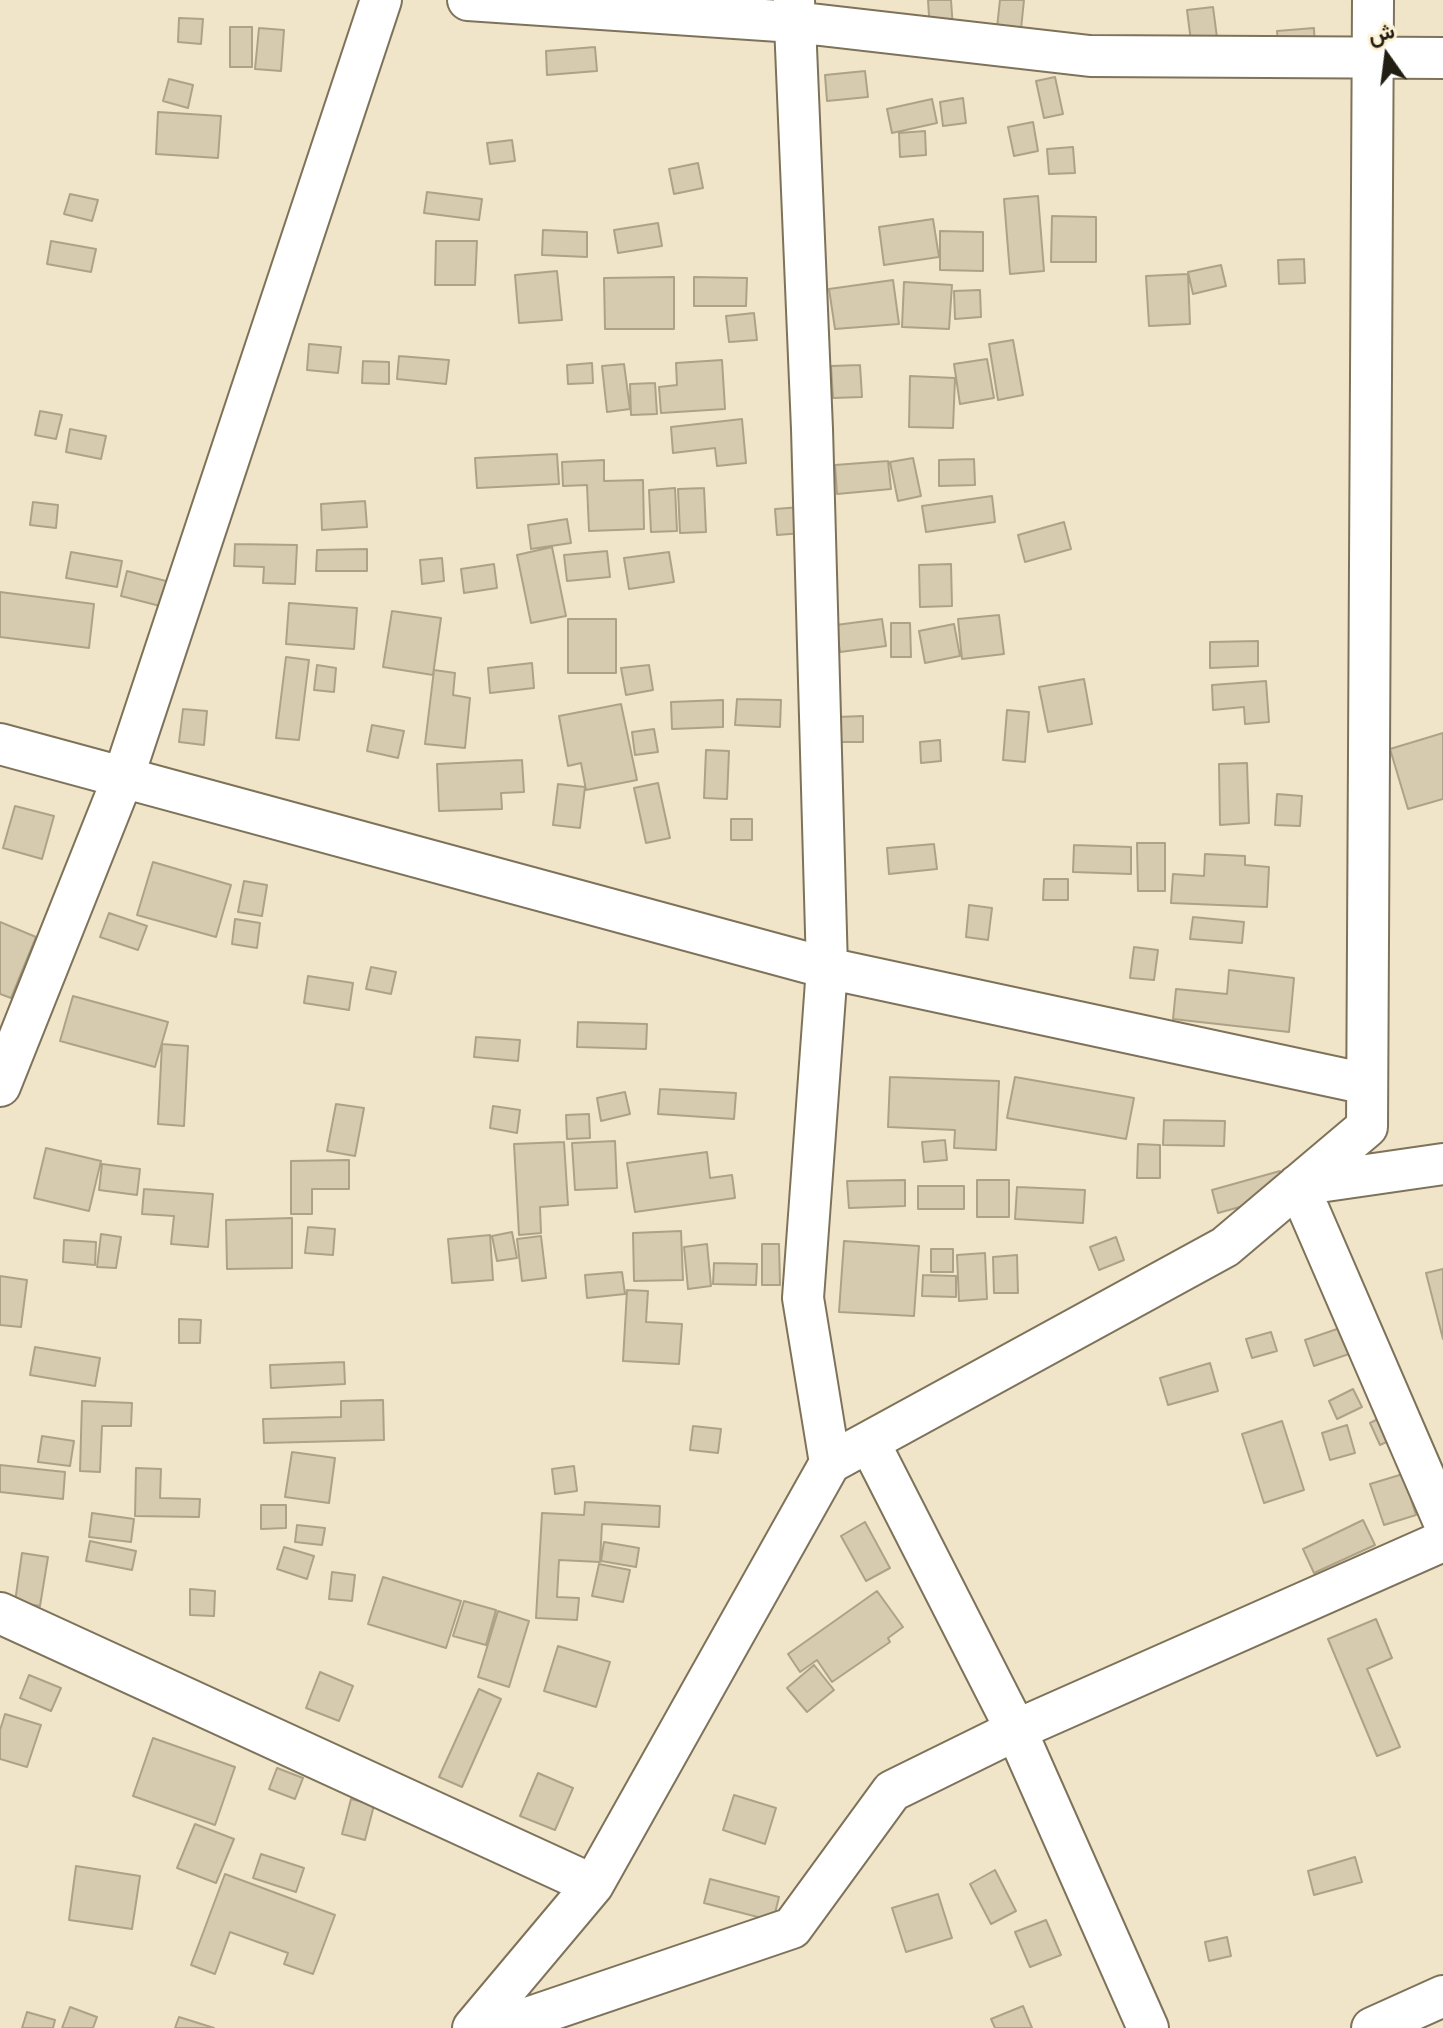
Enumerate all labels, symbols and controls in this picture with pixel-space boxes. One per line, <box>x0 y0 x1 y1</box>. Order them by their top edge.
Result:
north arrow <box>1347 16 1427 96</box>
text: ش <box>1365 16 1397 49</box>

